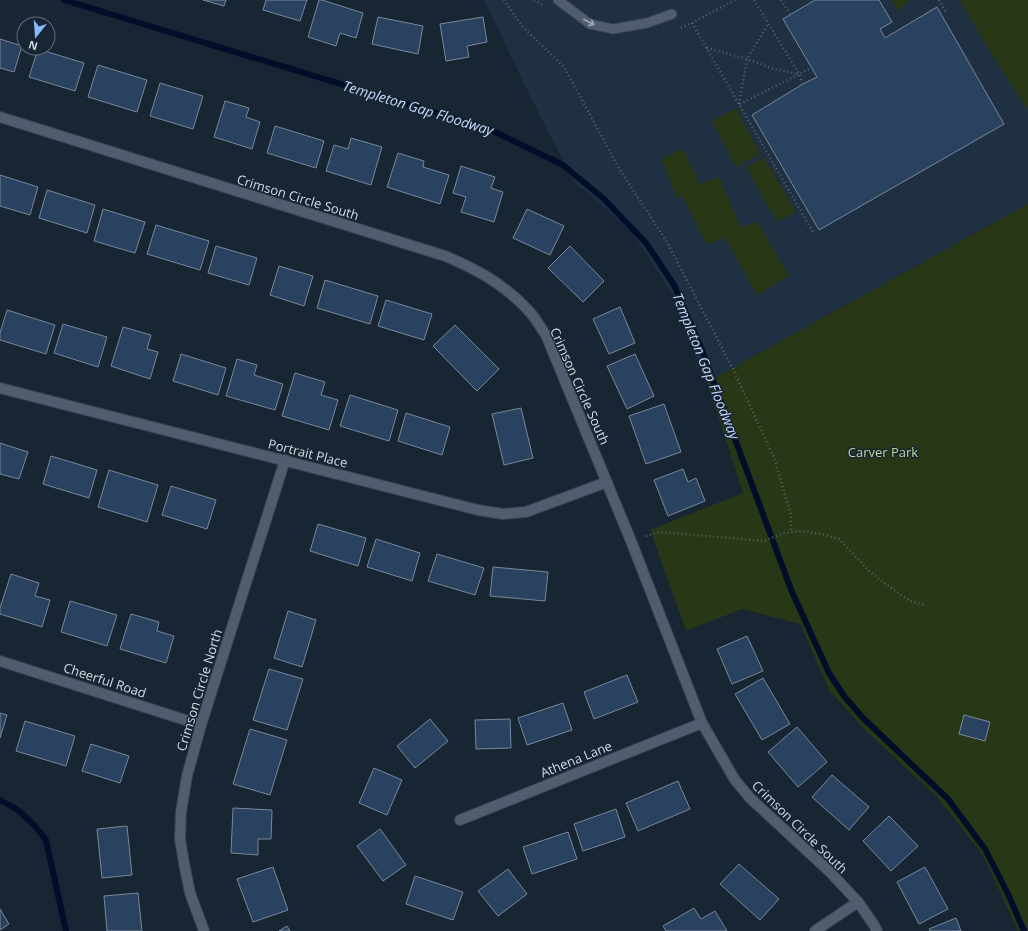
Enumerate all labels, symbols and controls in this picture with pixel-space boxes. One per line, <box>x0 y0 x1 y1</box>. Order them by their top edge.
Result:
north arrow <box>16 16 56 56</box>
one-way arrow <box>583 19 595 26</box>
text: N <box>26 38 39 55</box>
water label: Templeton Gap Floodway <box>341 76 497 140</box>
street label: Crimson Circle South <box>235 170 361 224</box>
water label: Templeton Gap Floodway <box>668 290 745 443</box>
street label: Crimson Circle South <box>546 324 614 448</box>
street label: Portrait Place <box>266 434 350 472</box>
park label: Carver Park <box>848 443 918 461</box>
street label: Crimson Circle North <box>172 627 226 753</box>
street label: Cheerful Road <box>61 658 149 702</box>
street label: Athena Lane <box>537 736 615 782</box>
street label: Crimson Circle South <box>748 777 852 877</box>

